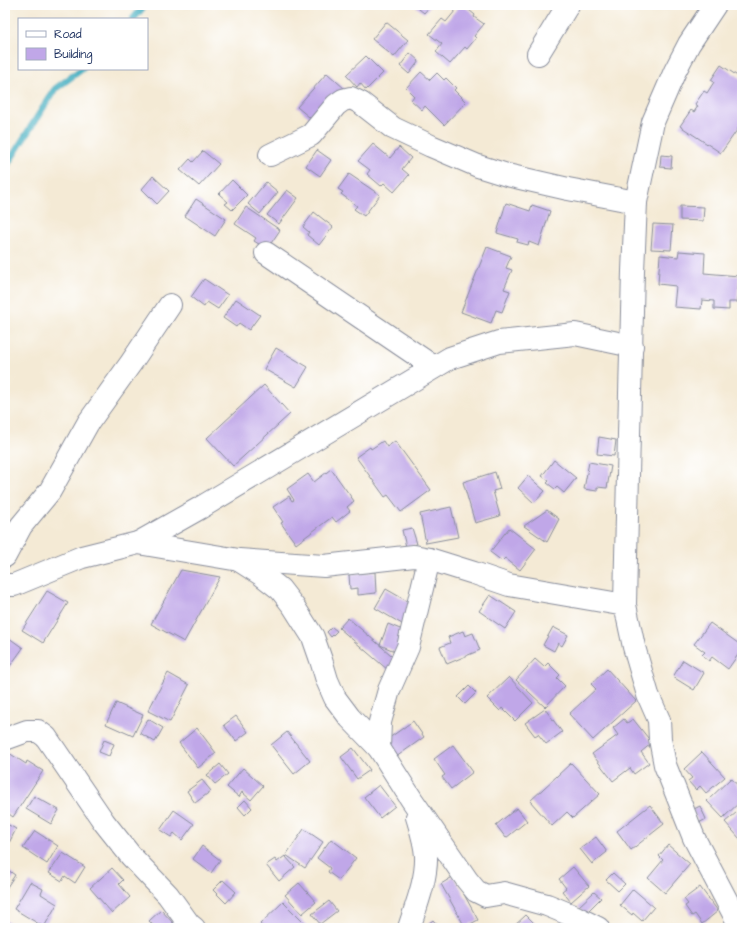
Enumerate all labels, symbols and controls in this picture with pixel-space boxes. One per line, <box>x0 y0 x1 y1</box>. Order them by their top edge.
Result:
legend <box>18 18 148 70</box>
text: Road <box>54 26 82 43</box>
text: Building <box>54 46 92 64</box>

